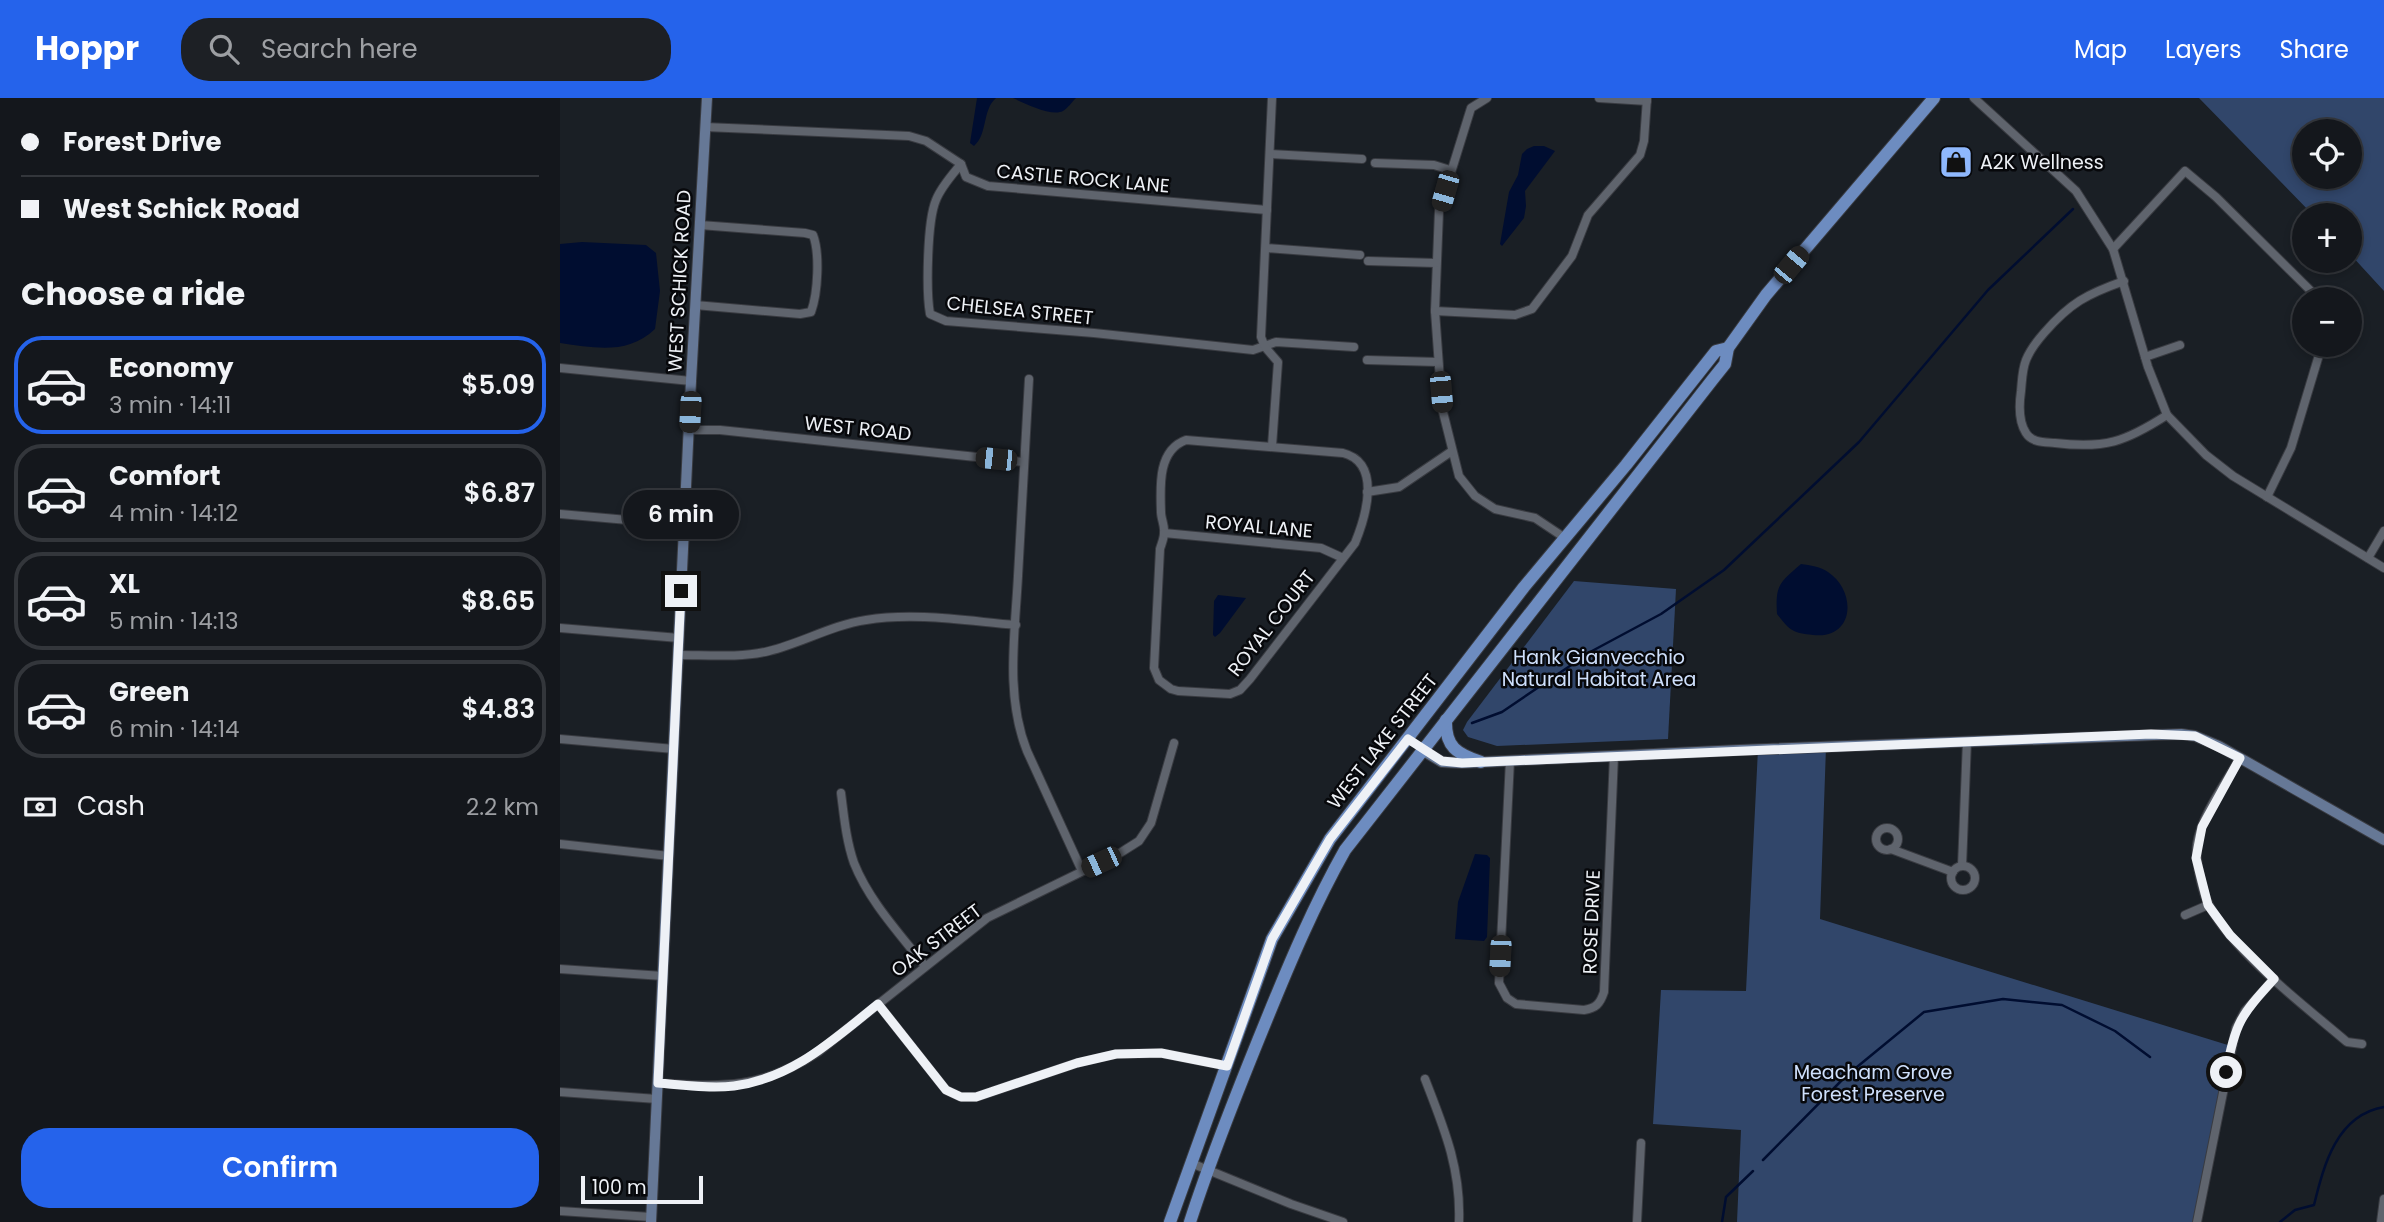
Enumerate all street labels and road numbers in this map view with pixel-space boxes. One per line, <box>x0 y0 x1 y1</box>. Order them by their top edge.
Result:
street label: CASTLE ROCK LANE <box>995 157 1171 200</box>
street label: WEST SCHICK ROAD <box>661 189 698 373</box>
street label: CHELSEA STREET <box>945 289 1095 332</box>
street label: WEST ROAD <box>803 409 913 448</box>
street label: ROYAL LANE <box>1204 508 1314 545</box>
street label: ROYAL COURT <box>1221 565 1321 682</box>
street label: WEST LAKE STREET <box>1321 668 1444 815</box>
street label: ROSE DRIVE <box>1576 869 1607 975</box>
street label: OAK STREET <box>885 897 987 983</box>

